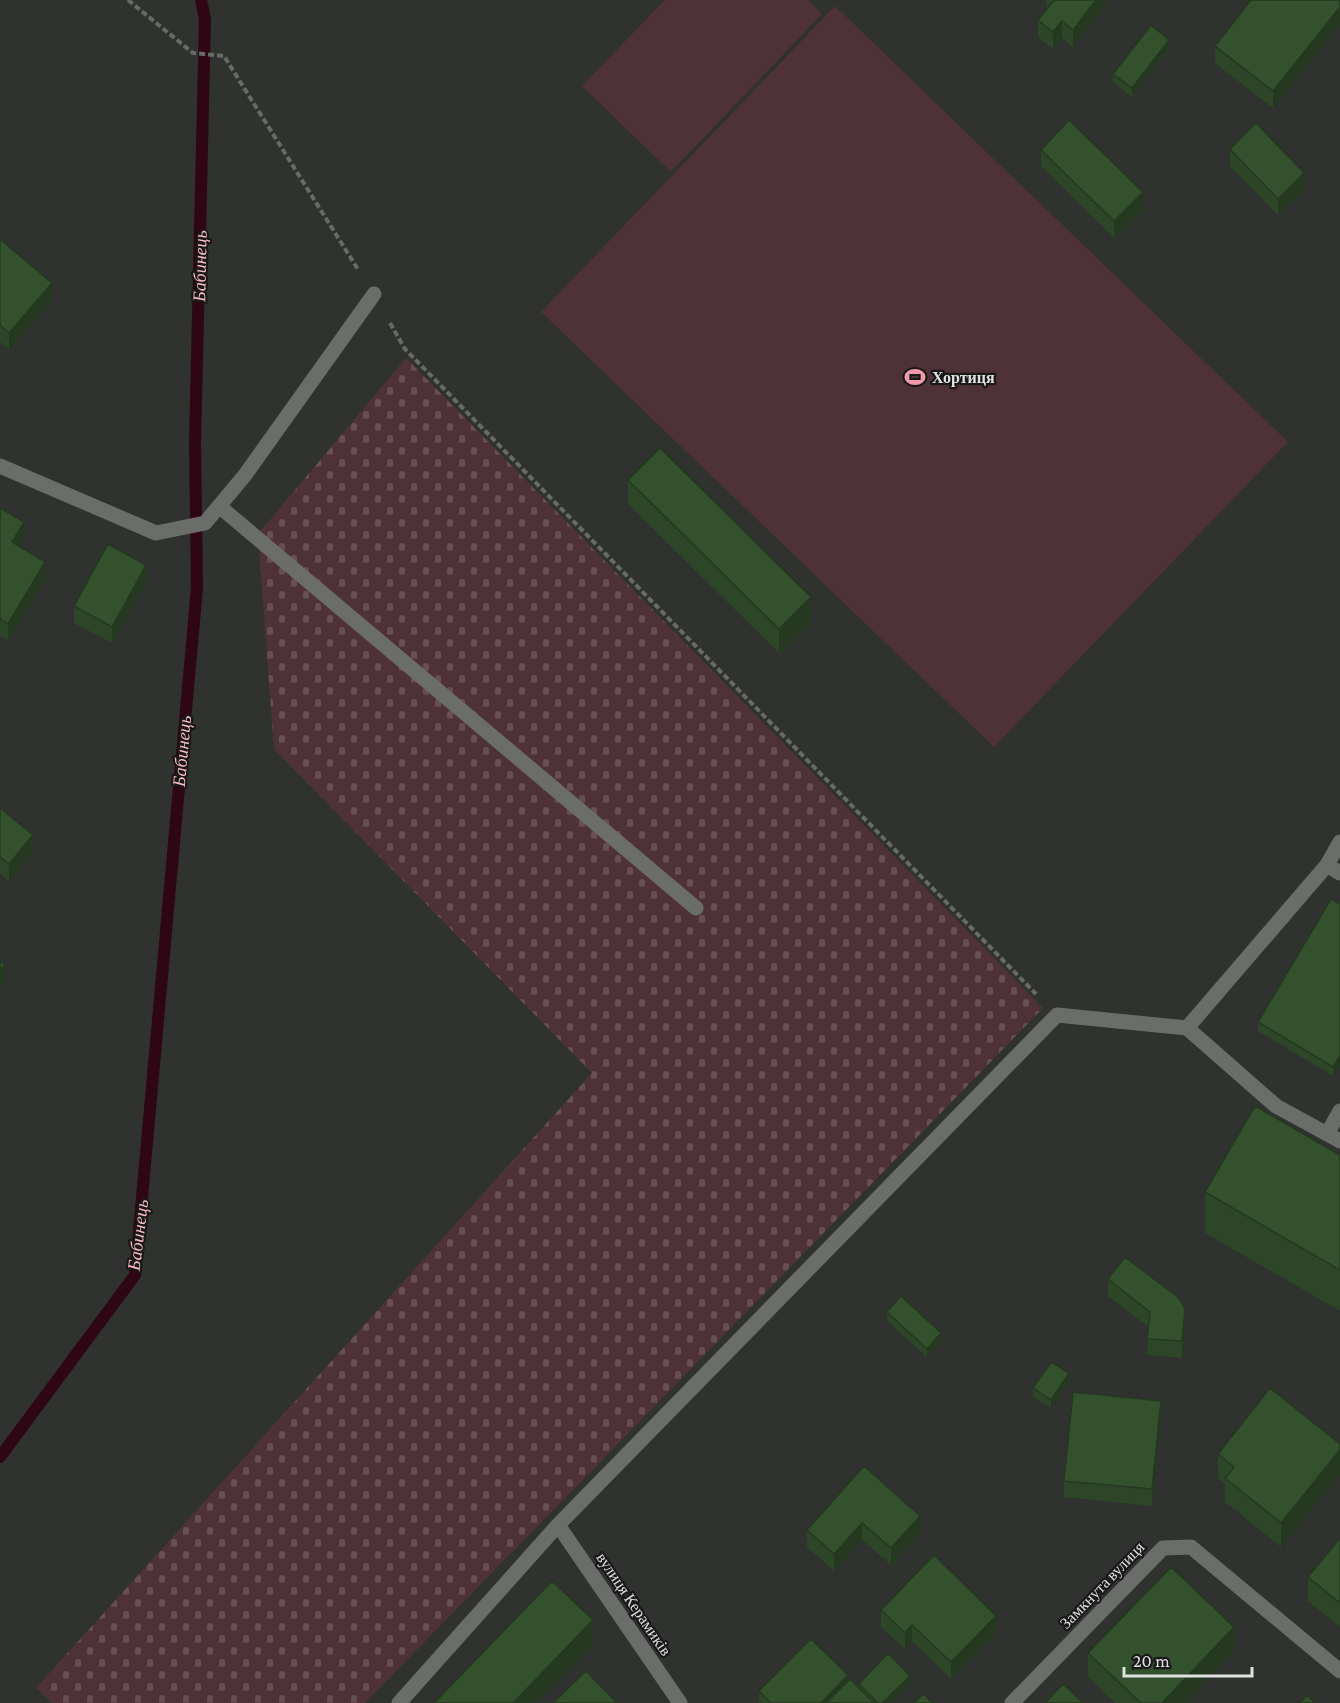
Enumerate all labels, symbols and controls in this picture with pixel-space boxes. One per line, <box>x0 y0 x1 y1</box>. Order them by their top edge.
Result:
water label: Бабинець <box>189 230 211 303</box>
sports icon: Хортиця <box>903 365 927 389</box>
place label: Хортиця <box>932 369 995 387</box>
water label: Бабинець <box>169 714 195 789</box>
water label: Бабинець <box>124 1198 152 1273</box>
street label: Замкнута вулиця <box>1056 1538 1149 1632</box>
street label: вулиця Керамиків <box>592 1549 675 1660</box>
scale bar <box>1124 1640 1252 1678</box>
text: 20 m <box>1133 1651 1170 1671</box>

